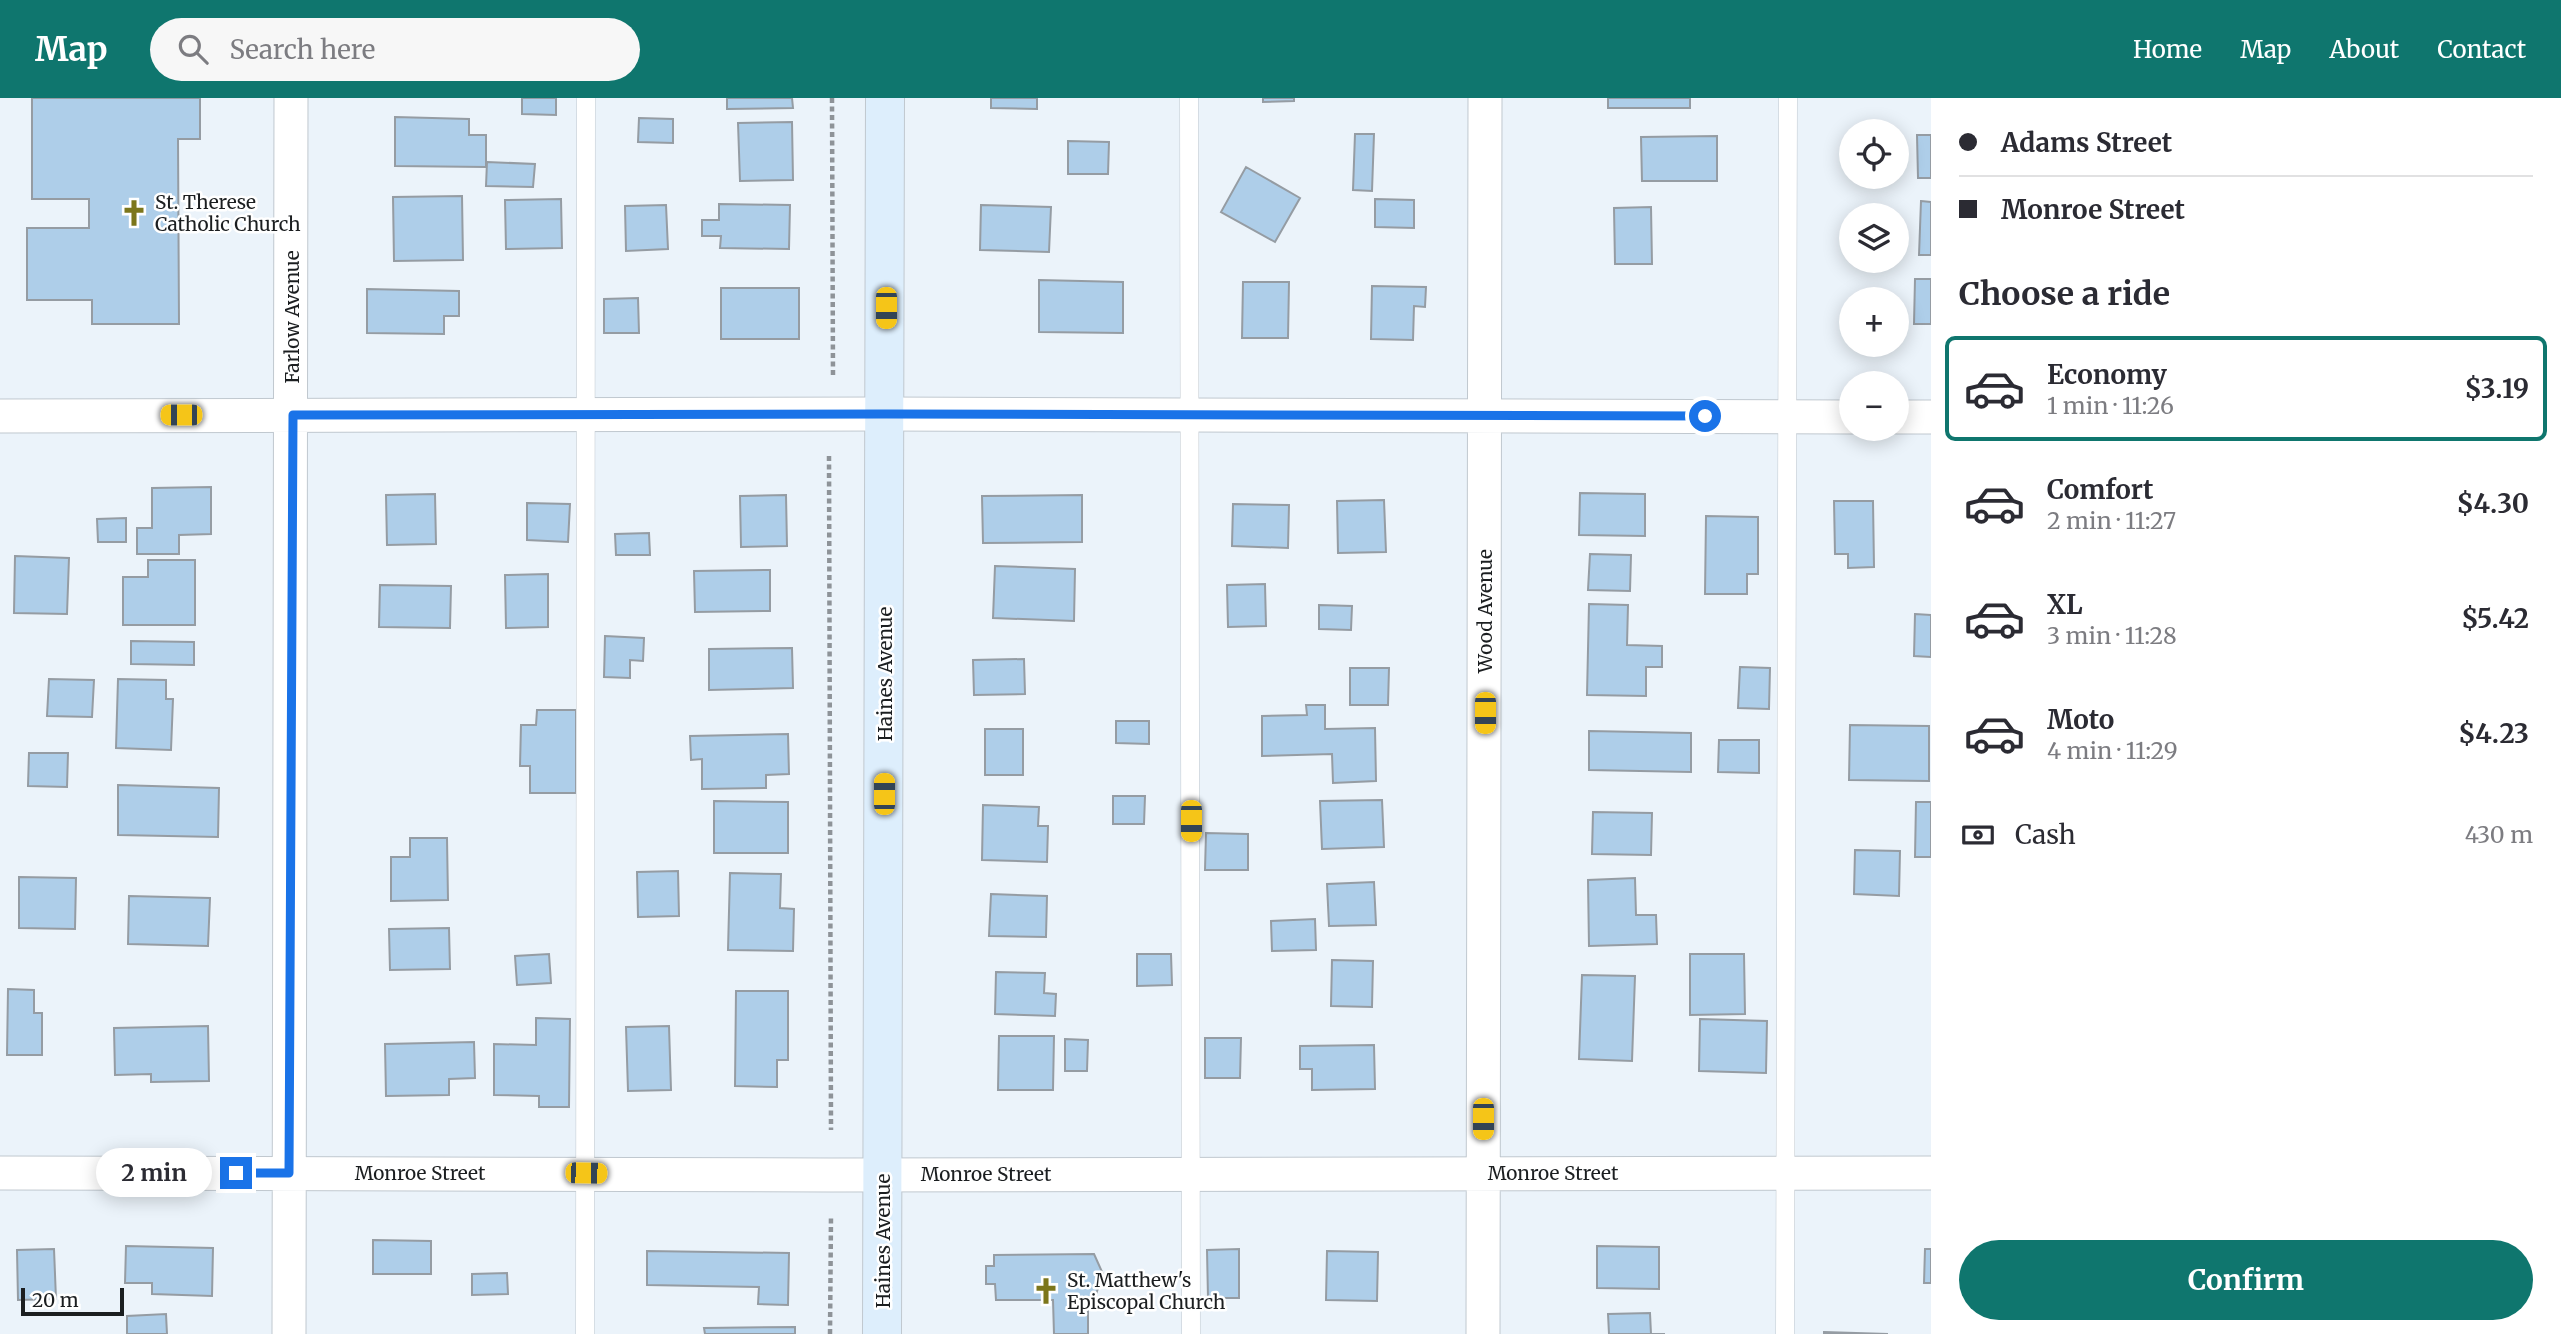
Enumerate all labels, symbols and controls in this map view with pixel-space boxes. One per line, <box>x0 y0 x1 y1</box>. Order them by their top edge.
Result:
search box <box>150 18 640 81</box>
text: Map <box>35 29 108 70</box>
icon: search <box>174 30 212 68</box>
text: Search here <box>230 33 375 66</box>
text: Home <box>2133 34 2202 65</box>
text: Map <box>2240 34 2291 65</box>
text: About <box>2329 34 2399 65</box>
text: Contact <box>2437 34 2526 65</box>
map controls <box>1839 119 1909 441</box>
button: locate <box>1839 119 1909 189</box>
text: Adams Street <box>2001 126 2172 159</box>
place label: St. Therese Catholic Church <box>155 190 301 236</box>
text: Monroe Street <box>2001 193 2185 226</box>
church icon: St. Therese Catholic Church <box>119 198 149 228</box>
button: layers <box>1839 203 1909 273</box>
street label: Farlow Avenue <box>280 250 304 384</box>
text: Choose a ride <box>1959 274 2170 314</box>
car <box>876 287 897 329</box>
button: + <box>1839 287 1909 357</box>
icon: car <box>1963 357 2026 420</box>
text: Economy <box>2047 358 2167 391</box>
button: − <box>1839 371 1909 441</box>
text: $3.19 <box>2464 372 2529 405</box>
text: 1 min · 11:26 <box>2047 391 2174 420</box>
route start <box>1689 400 1721 432</box>
car <box>161 405 203 426</box>
icon: car <box>1963 472 2026 535</box>
text: Comfort <box>2047 473 2153 506</box>
text: $4.30 <box>2456 487 2529 520</box>
text: 2 min · 11:27 <box>2047 506 2176 535</box>
street label: Wood Avenue <box>1473 549 1497 674</box>
icon: car <box>1963 587 2026 650</box>
text: XL <box>2047 588 2083 621</box>
text: $5.42 <box>2461 602 2529 635</box>
street label: Haines Avenue <box>873 607 897 741</box>
text: 3 min · 11:28 <box>2047 621 2177 650</box>
car <box>1475 692 1496 734</box>
icon: car <box>1963 702 2026 765</box>
text: Moto <box>2047 703 2114 736</box>
text: $4.23 <box>2458 717 2529 750</box>
text: 4 min · 11:29 <box>2047 736 2178 765</box>
car <box>874 773 895 815</box>
car <box>1181 800 1202 842</box>
icon: cash <box>1959 816 1997 854</box>
text: Cash <box>2015 818 2076 851</box>
text: 430 m <box>2465 820 2533 849</box>
car <box>1473 1098 1494 1140</box>
callout: 2 min <box>96 1148 212 1198</box>
route end <box>220 1157 252 1189</box>
text: 2 min <box>121 1158 187 1187</box>
street label: Monroe Street <box>355 1161 486 1185</box>
street label: Monroe Street <box>1488 1161 1619 1185</box>
car <box>565 1162 608 1184</box>
street label: Monroe Street <box>921 1162 1052 1186</box>
street label: Haines Avenue <box>871 1174 895 1308</box>
button: Confirm <box>1959 1240 2533 1320</box>
place label: St. Matthew's Episcopal Church <box>1067 1268 1226 1314</box>
church icon: St. Matthew's Episcopal Church <box>1031 1276 1061 1306</box>
scale bar <box>21 1285 124 1317</box>
text: 20 m <box>32 1288 79 1312</box>

